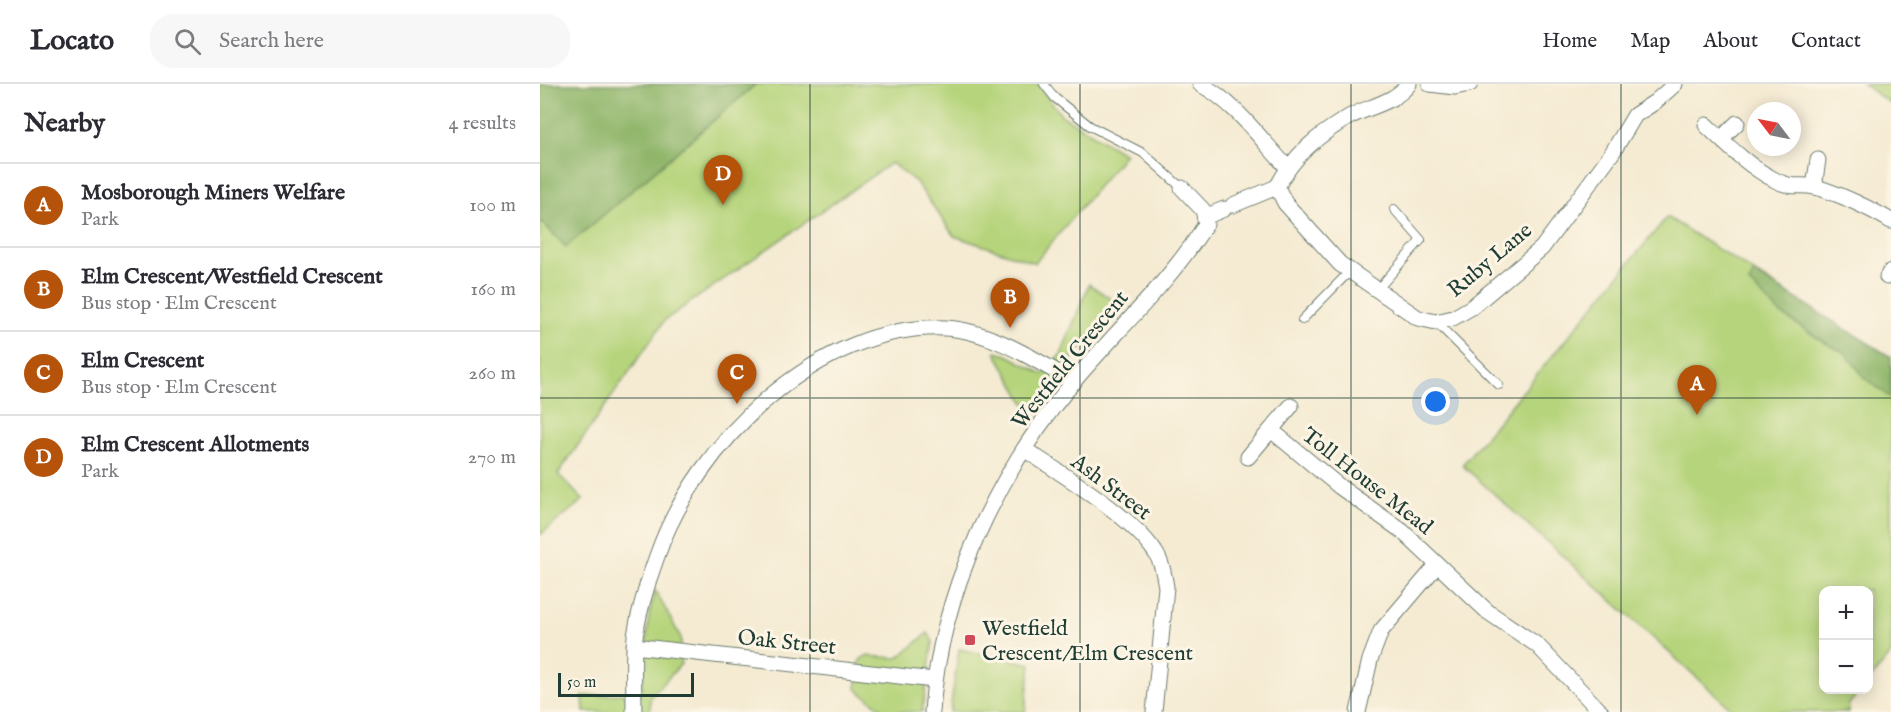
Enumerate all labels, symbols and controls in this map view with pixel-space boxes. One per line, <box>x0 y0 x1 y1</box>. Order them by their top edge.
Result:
search box <box>150 14 570 68</box>
text: Locato <box>30 24 114 59</box>
icon: search <box>171 25 204 58</box>
text: Search here <box>219 27 324 55</box>
text: Home <box>1542 28 1597 55</box>
text: Map <box>1630 28 1670 55</box>
text: About <box>1703 28 1758 55</box>
text: Contact <box>1791 28 1861 55</box>
north arrow <box>1747 102 1801 156</box>
text: Nearby <box>24 107 105 140</box>
text: 4 results <box>449 111 516 136</box>
pin: D <box>704 156 742 205</box>
text: Mosborough Miners Welfare <box>81 179 345 207</box>
text: A <box>37 193 50 218</box>
text: 100 m <box>469 193 516 218</box>
text: Park <box>81 207 119 232</box>
street label: Ruby Lane <box>1442 217 1538 304</box>
text: Elm Crescent/Westfield Crescent <box>81 263 383 291</box>
text: B <box>37 277 50 302</box>
text: 160 m <box>470 277 516 302</box>
pin: B <box>990 278 1030 328</box>
street label: Westfield Crescent <box>1006 285 1136 435</box>
text: Bus stop · Elm Crescent <box>81 291 277 316</box>
text: Elm Crescent <box>81 347 204 375</box>
pin: C <box>718 354 756 404</box>
text: C <box>36 361 51 386</box>
text: 260 m <box>469 361 516 386</box>
pin: A <box>1678 366 1716 415</box>
text: Bus stop · Elm Crescent <box>81 375 277 400</box>
your location <box>1421 387 1450 416</box>
street label: Toll House Mead <box>1296 422 1438 542</box>
text: Elm Crescent Allotments <box>81 431 309 459</box>
text: D <box>35 445 52 470</box>
text: 270 m <box>468 445 516 470</box>
street label: Ash Street <box>1064 448 1157 527</box>
text: Park <box>81 459 119 484</box>
map controls <box>1819 586 1873 694</box>
button: + <box>1819 586 1873 640</box>
place label: Westfield Crescent/Elm Crescent <box>982 615 1194 668</box>
street label: Oak Street <box>736 624 838 662</box>
marker: Westfield Crescent/Elm Crescent <box>963 633 977 647</box>
button: − <box>1819 640 1873 694</box>
scale bar <box>558 670 694 698</box>
text: 50 m <box>567 673 596 693</box>

